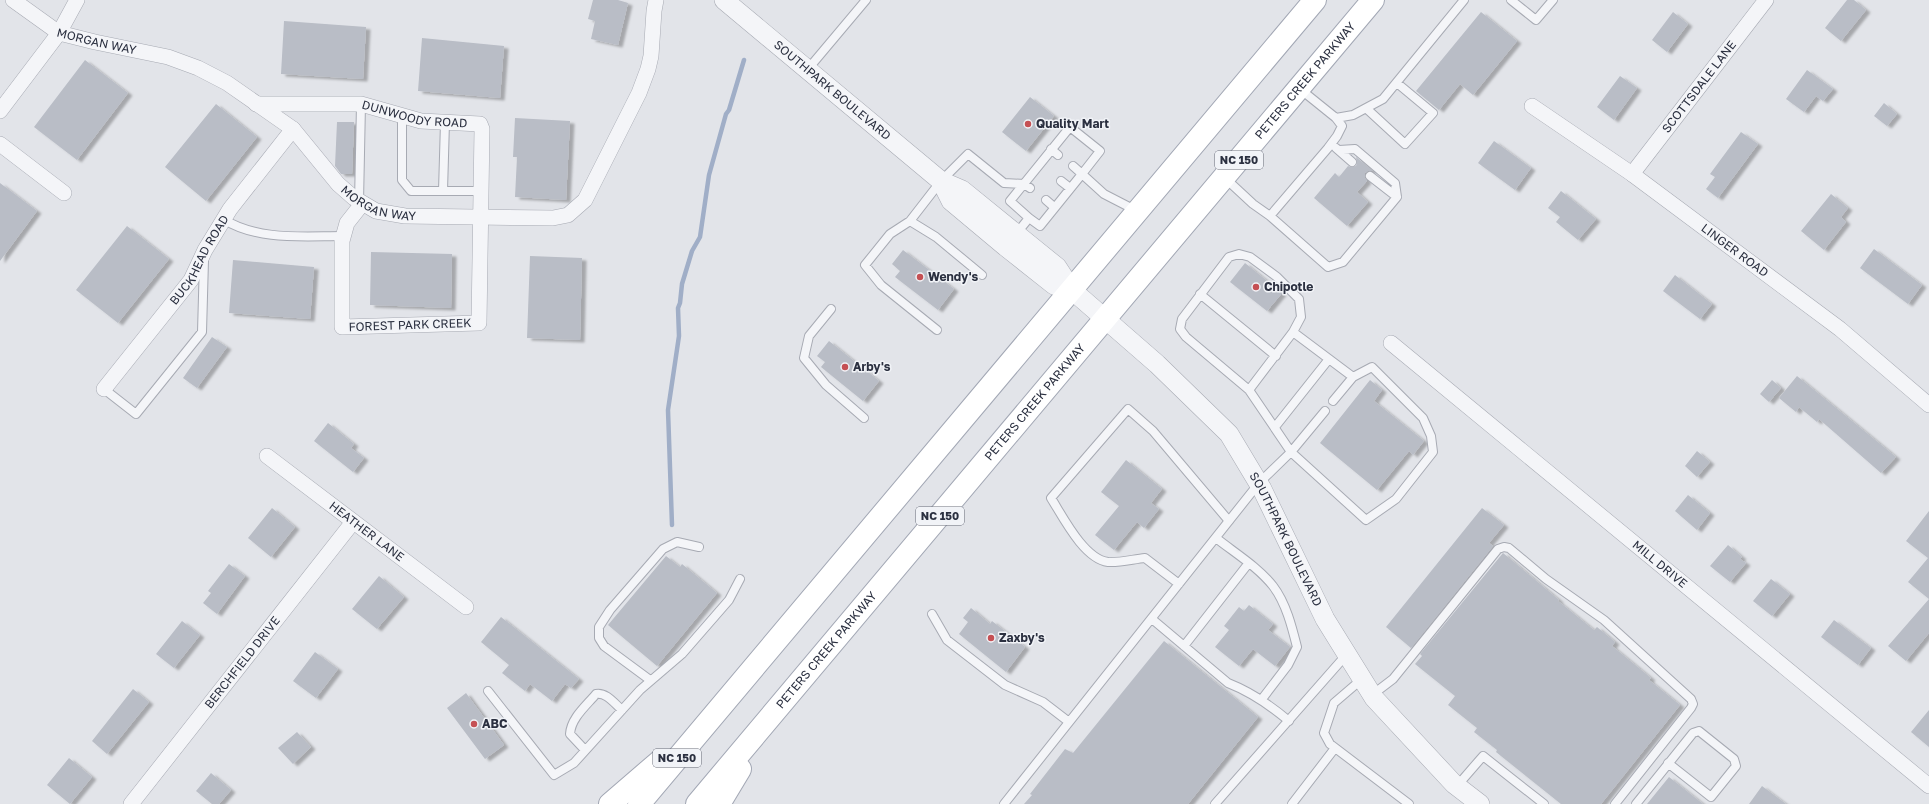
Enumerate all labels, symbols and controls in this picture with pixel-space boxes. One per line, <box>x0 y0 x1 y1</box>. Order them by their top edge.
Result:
street label: PETERS CREEK PARKWAY <box>1251 19 1358 142</box>
street label: MORGAN WAY <box>55 25 138 57</box>
street label: SOUTHPARK BOULEVARD <box>771 37 894 143</box>
street label: SCOTTSDALE LANE <box>1658 37 1739 136</box>
street label: DUNWOODY ROAD <box>360 97 468 130</box>
place label: Quality Mart <box>1036 116 1109 131</box>
marker: Quality Mart <box>1023 119 1033 129</box>
road number: NC 150 <box>1215 151 1263 169</box>
street label: MORGAN WAY <box>338 182 416 224</box>
street label: BUCKHEAD ROAD <box>166 212 232 308</box>
street label: LINGER ROAD <box>1698 220 1772 280</box>
place label: Wendy's <box>928 269 979 284</box>
marker: Wendy's <box>915 272 925 282</box>
place label: Chipotle <box>1264 279 1313 294</box>
marker: Chipotle <box>1251 282 1261 292</box>
street label: FOREST PARK CREEK <box>348 315 472 334</box>
street label: PETERS CREEK PARKWAY <box>981 340 1088 463</box>
place label: Arby's <box>853 359 891 374</box>
marker: Arby's <box>840 362 850 372</box>
street label: SOUTHPARK BOULEVARD <box>1247 469 1326 609</box>
street label: HEATHER LANE <box>326 498 407 564</box>
road number: NC 150 <box>916 507 964 525</box>
street label: MILL DRIVE <box>1630 537 1690 591</box>
street label: PETERS CREEK PARKWAY <box>773 588 880 711</box>
street label: BERCHFIELD DRIVE <box>201 613 283 711</box>
place label: Zaxby's <box>999 630 1045 645</box>
marker: Zaxby's <box>986 633 996 643</box>
place label: ABC <box>482 716 508 731</box>
marker: ABC <box>469 719 479 729</box>
road number: NC 150 <box>653 749 701 767</box>

